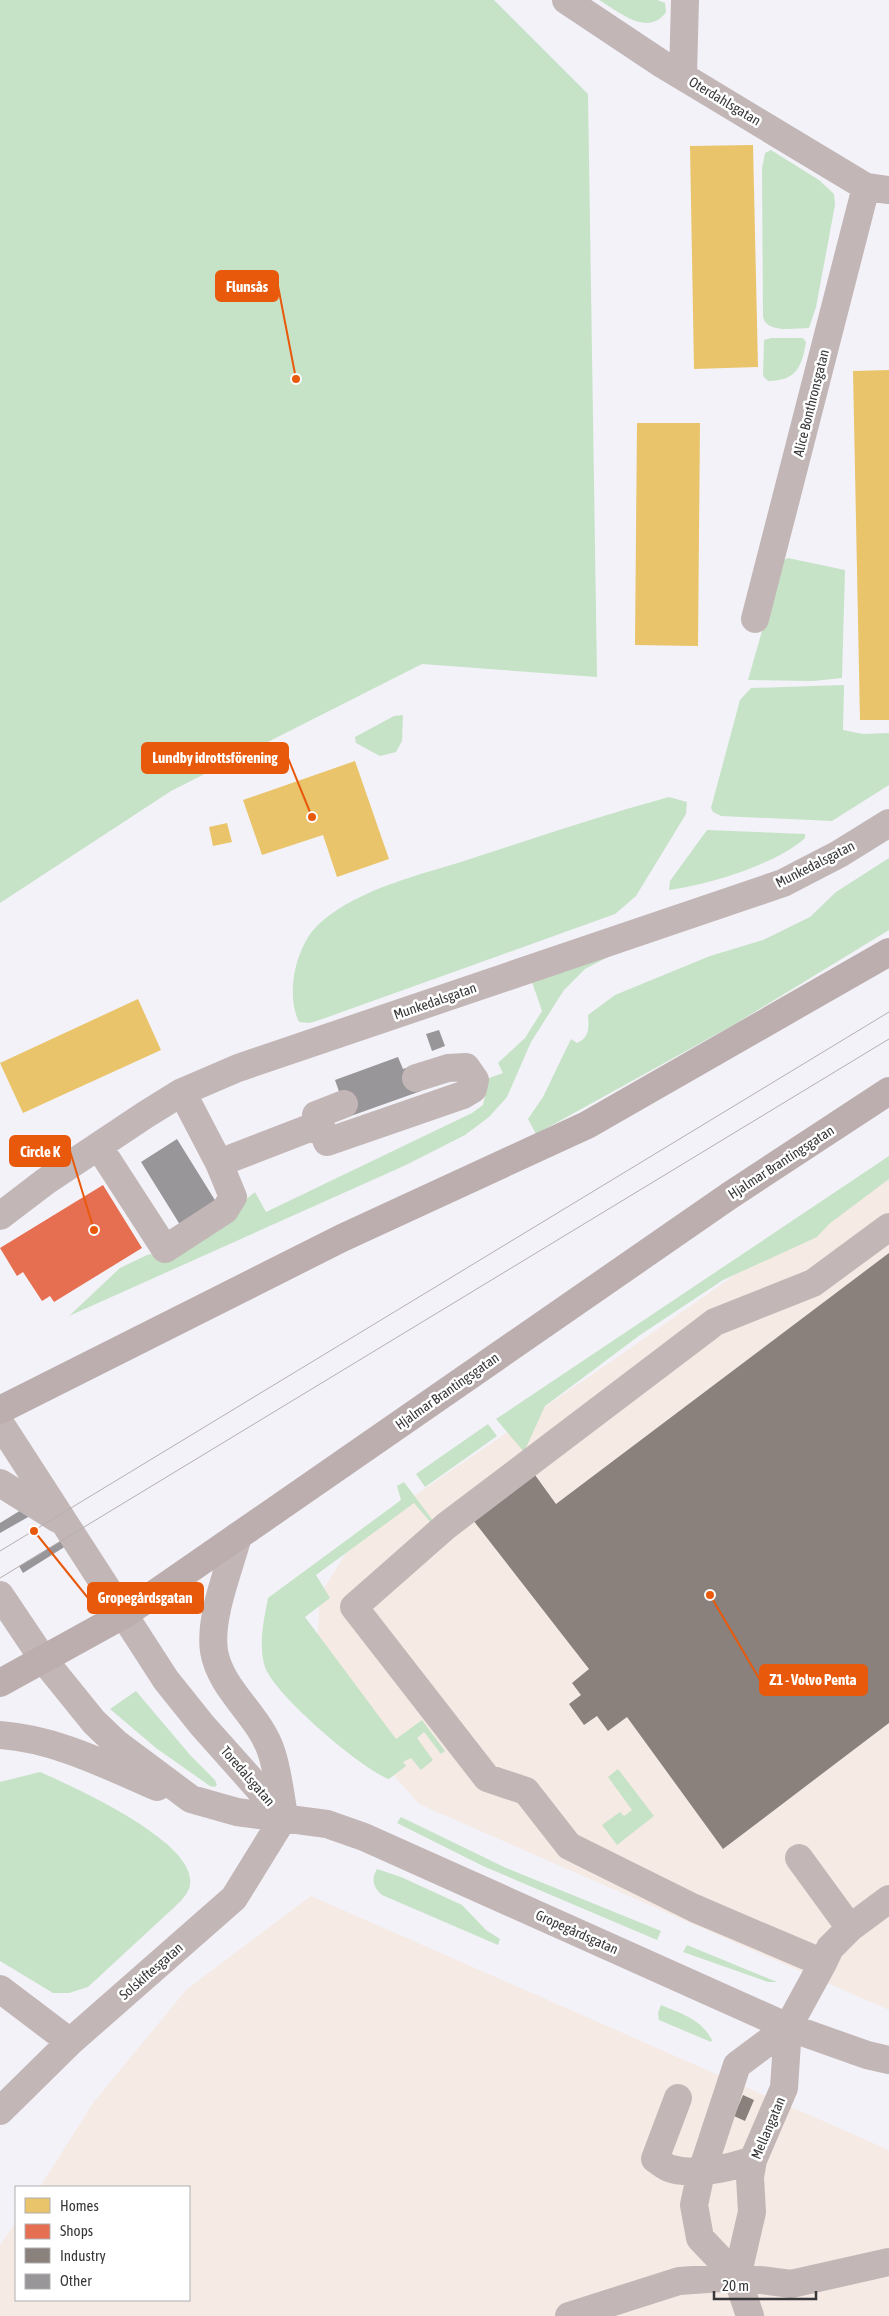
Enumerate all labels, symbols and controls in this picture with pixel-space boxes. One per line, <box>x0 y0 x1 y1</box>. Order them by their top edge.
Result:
street label: Oterdahlsgatan <box>686 73 764 129</box>
callout: Flunsås <box>216 271 278 301</box>
text: Flunsås <box>226 278 269 295</box>
street label: Alice Bonthronsgatan <box>790 348 832 458</box>
callout: Lundby idrottsförening <box>142 743 288 773</box>
text: Lundby idrottsförening <box>152 749 278 766</box>
street label: Munkedalsgatan <box>773 837 857 891</box>
street label: Munkedalsgatan <box>392 979 478 1023</box>
street label: Hjalmar Brantingsgatan <box>725 1122 837 1202</box>
callout: Circle K <box>10 1136 70 1166</box>
text: Circle K <box>20 1143 61 1160</box>
street label: Hjalmar Brantingsgatan <box>392 1349 502 1433</box>
callout: Gropegårdsgatan <box>88 1583 203 1613</box>
text: Gropegårdsgatan <box>98 1589 193 1606</box>
callout: Z1 - Volvo Penta <box>760 1665 867 1695</box>
text: Z1 - Volvo Penta <box>769 1671 857 1688</box>
street label: Toredalsgatan <box>218 1743 278 1809</box>
street label: Gropegårdsgatan <box>533 1907 621 1957</box>
street label: Solskiftesgatan <box>116 1939 186 2003</box>
street label: Mellangatan <box>748 2094 788 2162</box>
legend <box>15 2186 190 2301</box>
text: Homes <box>60 2197 99 2214</box>
text: Shops <box>60 2222 93 2239</box>
text: Industry <box>60 2247 106 2264</box>
scale bar <box>714 2268 816 2300</box>
text: Other <box>60 2272 92 2289</box>
text: 20 m <box>722 2277 749 2294</box>

